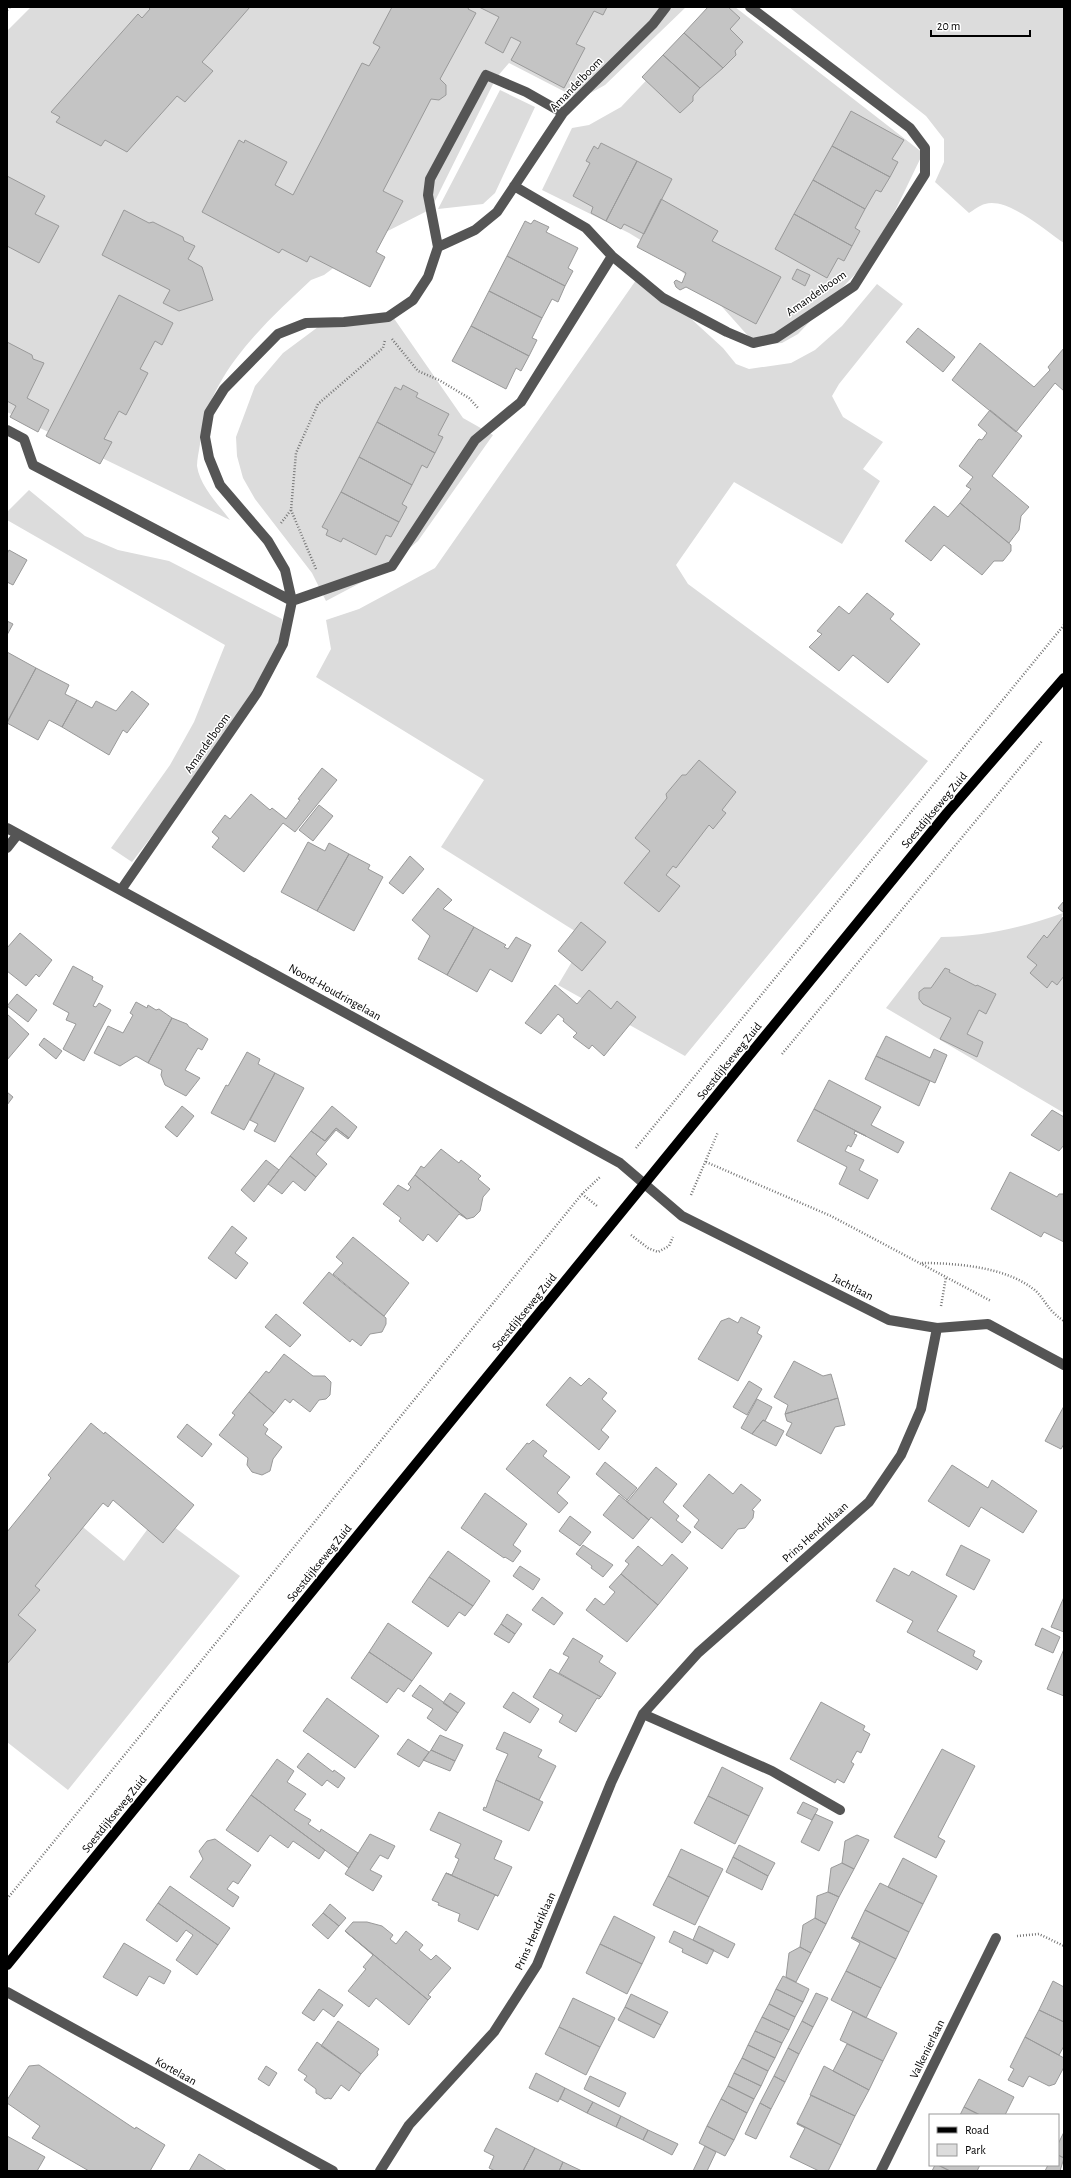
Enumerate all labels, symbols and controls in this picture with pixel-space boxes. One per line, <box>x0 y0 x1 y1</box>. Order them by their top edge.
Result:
scale bar <box>931 12 1030 38</box>
text: 20 m <box>937 20 960 32</box>
street label: Amandelboom <box>547 55 605 113</box>
street label: Amandelboom <box>784 268 848 318</box>
street label: Amandelboom <box>182 711 232 775</box>
street label: Soestdijkseweg Zuid <box>899 770 970 851</box>
street label: Noord-Houdringelaan <box>287 962 383 1022</box>
street label: Soestdijkseweg Zuid <box>694 1020 764 1102</box>
street label: Soestdijkseweg Zuid <box>489 1271 559 1353</box>
street label: Jachtlaan <box>831 1272 875 1302</box>
street label: Prins Hendriklaan <box>780 1500 850 1564</box>
street label: Soestdijkseweg Zuid <box>284 1522 354 1604</box>
street label: Soestdijkseweg Zuid <box>79 1773 149 1855</box>
street label: Prins Hendriklaan <box>512 1890 558 1972</box>
street label: Valkenierlaan <box>908 2018 946 2080</box>
street label: Kortelaan <box>153 2055 199 2087</box>
legend <box>929 2114 1059 2166</box>
text: Road <box>965 2124 989 2136</box>
text: Park <box>965 2144 986 2156</box>

